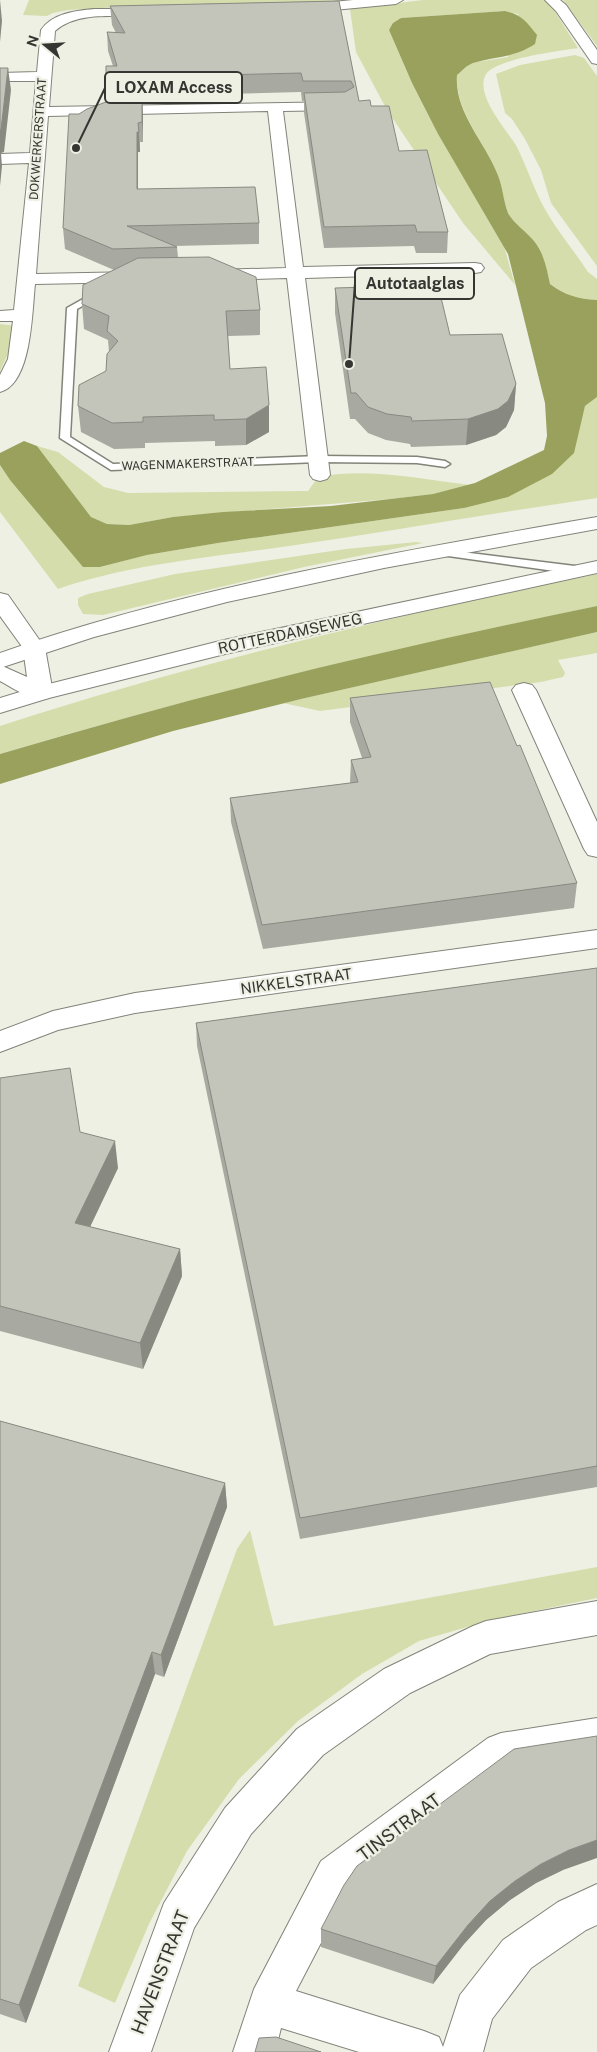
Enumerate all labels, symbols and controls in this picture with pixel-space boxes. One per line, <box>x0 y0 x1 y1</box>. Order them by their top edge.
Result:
north arrow <box>20 20 70 70</box>
text: N <box>23 33 42 49</box>
callout: LOXAM Access <box>105 72 242 103</box>
street label: DOKWERKERSTRAAT <box>27 77 49 201</box>
text: LOXAM Access <box>115 78 233 97</box>
callout: Autotaalglas <box>355 268 474 299</box>
text: Autotaalglas <box>365 274 465 293</box>
street label: WAGENMAKERSTRAAT <box>121 455 255 473</box>
street label: ROTTERDAMSEWEG <box>216 609 364 657</box>
street label: NIKKELSTRAAT <box>239 965 353 997</box>
street label: TINSTRAAT <box>353 1789 445 1865</box>
street label: HAVENSTRAAT <box>127 1907 193 2037</box>

